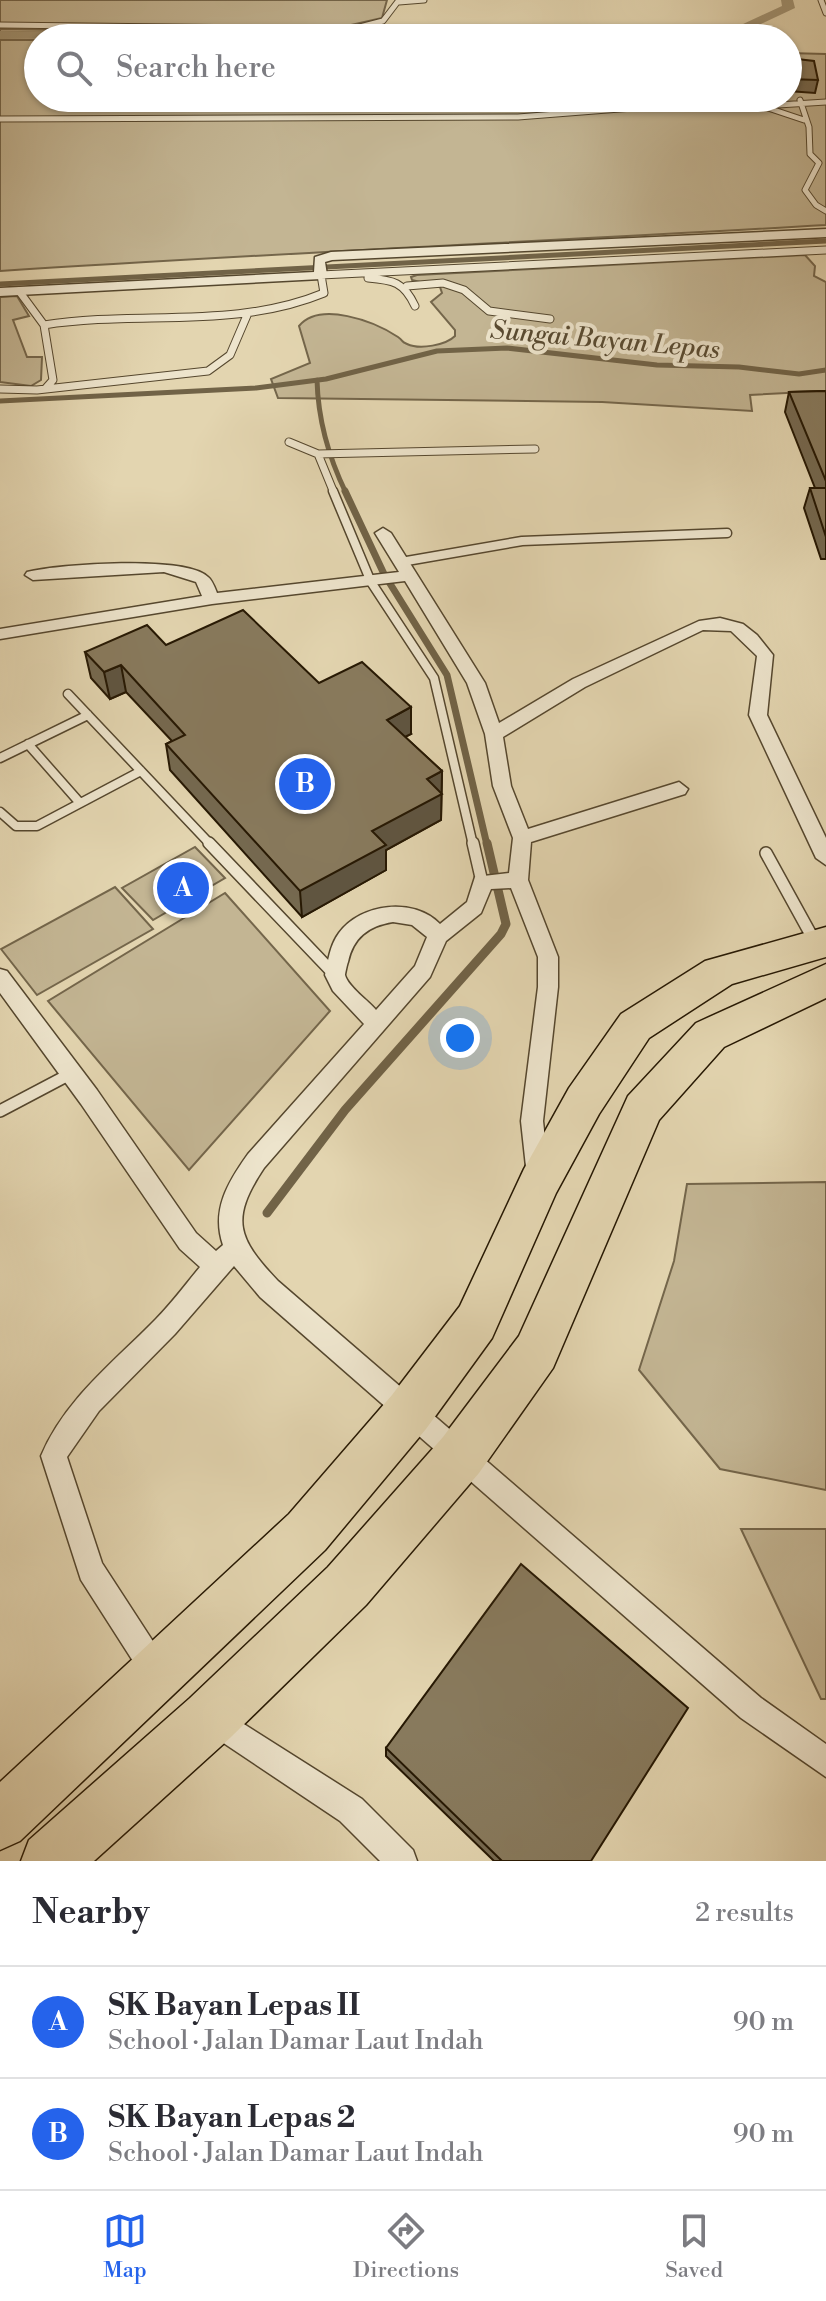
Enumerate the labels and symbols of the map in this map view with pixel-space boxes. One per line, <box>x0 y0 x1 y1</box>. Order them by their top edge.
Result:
water label: Sungai Bayan Lepas <box>489 314 721 366</box>
pin: B <box>279 754 331 814</box>
pin: A <box>157 858 209 918</box>
your location <box>440 1018 480 1058</box>

